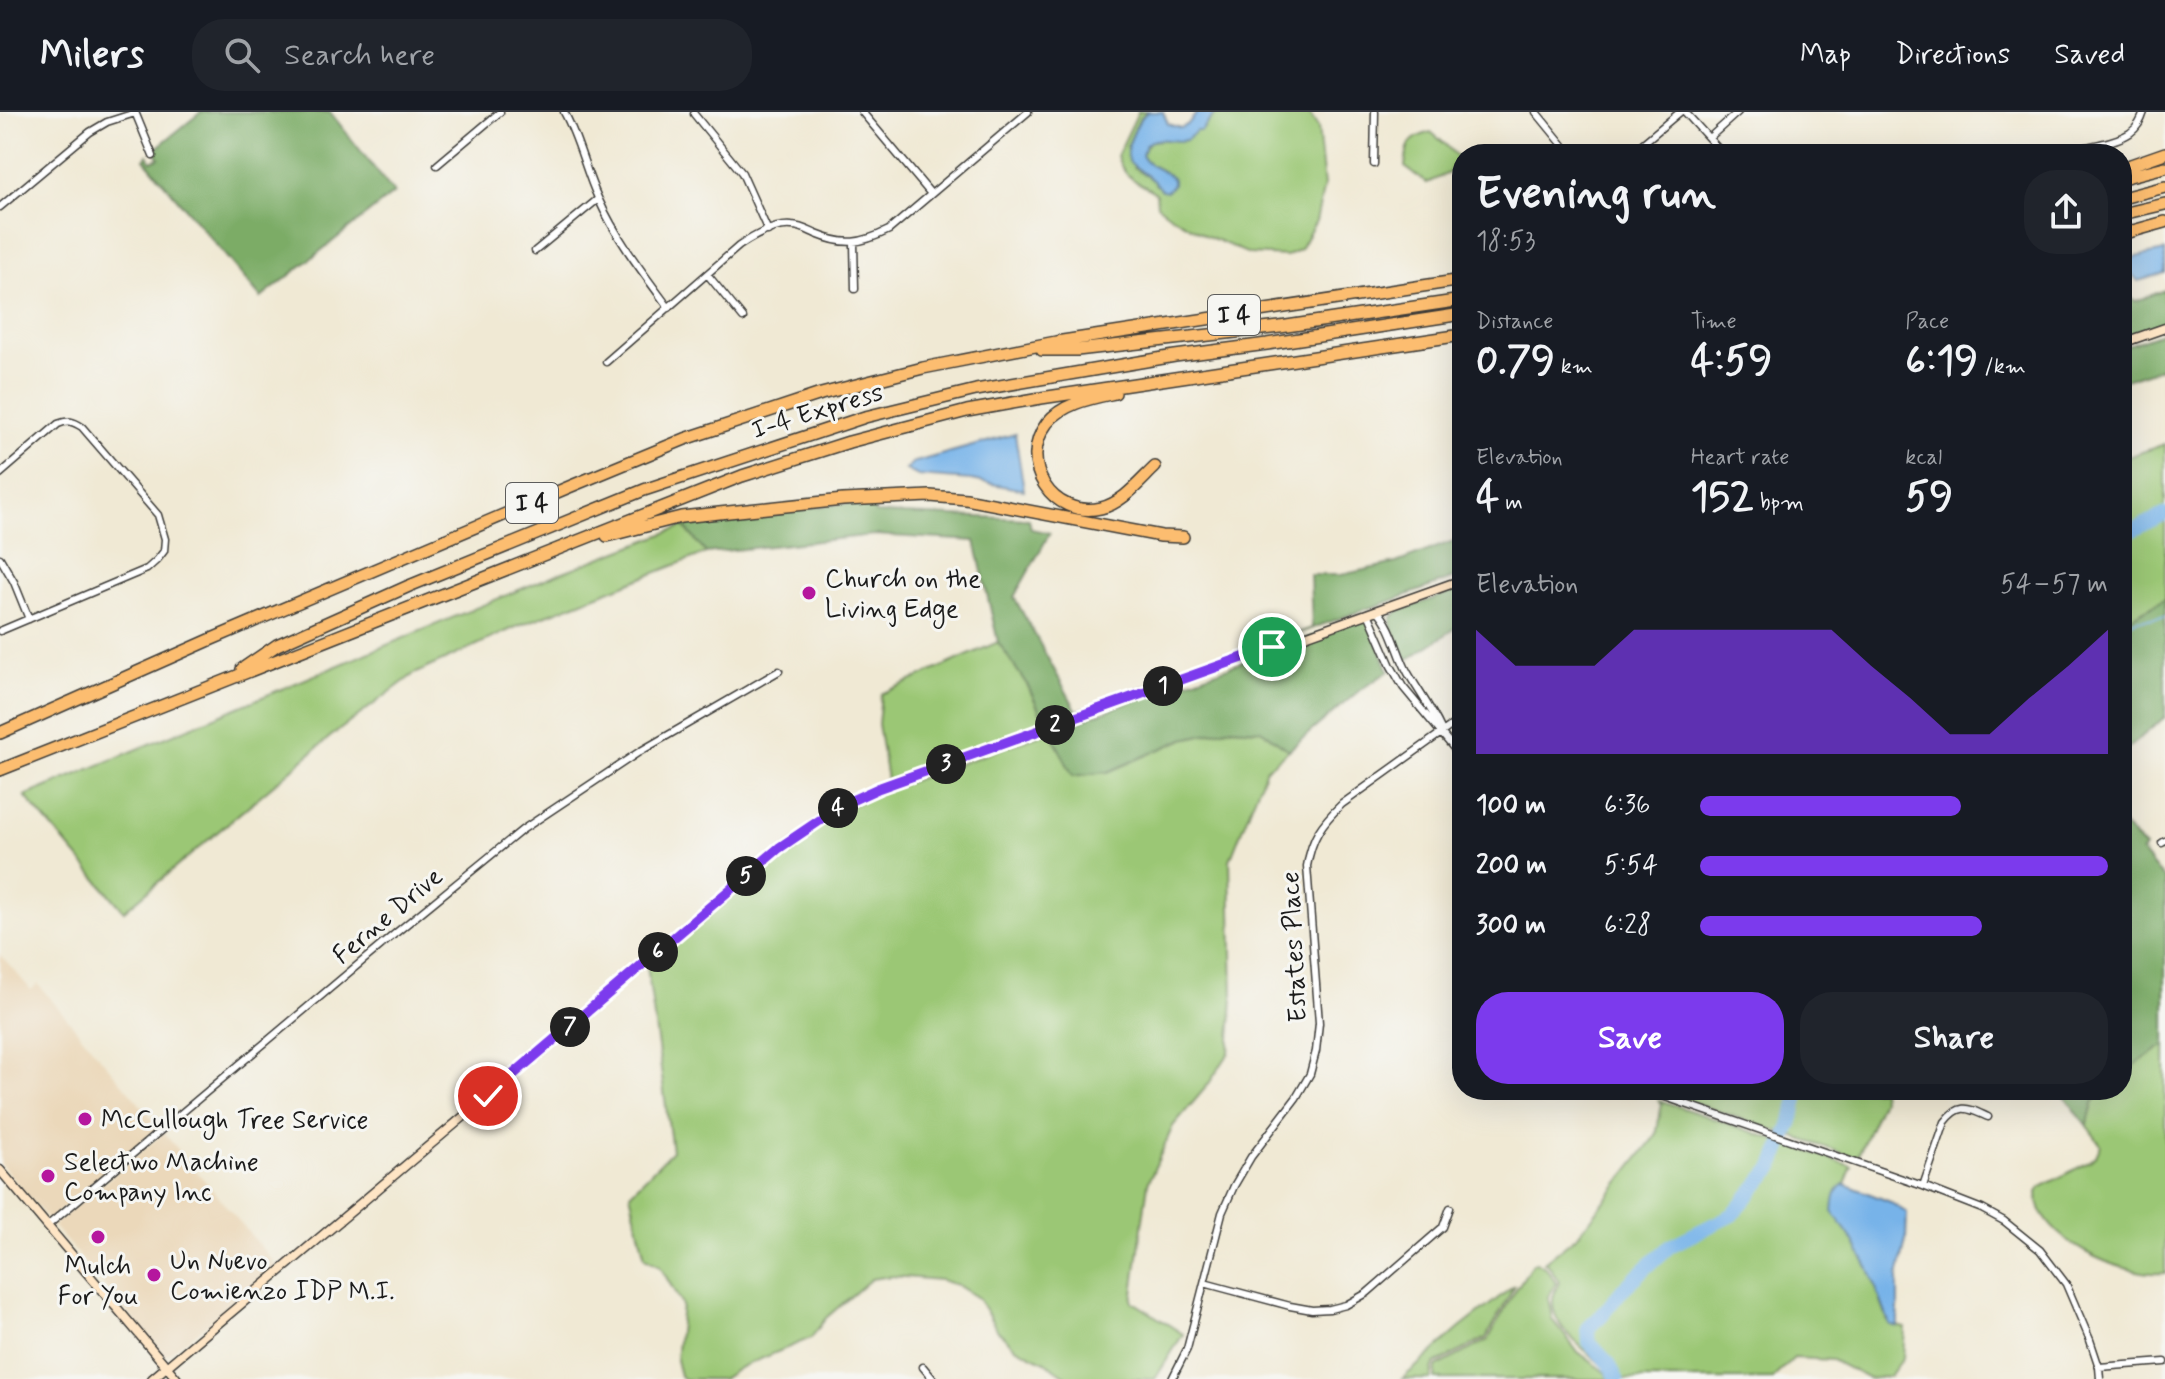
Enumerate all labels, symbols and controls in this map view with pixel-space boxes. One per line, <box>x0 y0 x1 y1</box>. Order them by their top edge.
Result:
search box <box>192 19 752 91</box>
text: Milers <box>40 31 144 80</box>
icon: search <box>220 33 264 77</box>
text: Search here <box>284 36 435 75</box>
text: Map <box>1800 37 1851 74</box>
text: Directions <box>1895 37 2010 74</box>
text: Saved <box>2054 37 2125 74</box>
text: Evening run <box>1476 166 1716 224</box>
button: share <box>2024 170 2108 254</box>
text: 18:53 <box>1476 225 1535 259</box>
road number: I 4 <box>1208 295 1260 335</box>
text: Distance <box>1476 308 1553 336</box>
text: Time <box>1691 308 1737 336</box>
text: Pace <box>1905 308 1949 336</box>
text: 0.79 <box>1476 336 1555 388</box>
text: 4:59 <box>1691 336 1772 388</box>
text: 6:19 <box>1905 336 1978 388</box>
text: km <box>1555 353 1593 381</box>
text: /km <box>1978 353 2026 381</box>
street label: I-4 Express <box>748 376 888 448</box>
text: Elevation <box>1476 444 1563 472</box>
text: Heart rate <box>1691 444 1789 472</box>
text: kcal <box>1905 444 1942 472</box>
text: 4 <box>1476 472 1499 524</box>
text: 152 <box>1691 472 1754 524</box>
text: 59 <box>1905 472 1953 524</box>
road number: I 4 <box>506 483 558 523</box>
text: m <box>1499 489 1523 517</box>
text: bpm <box>1754 489 1804 517</box>
place label: Church on the Living Edge <box>825 563 981 629</box>
text: Elevation <box>1476 568 1578 602</box>
text: 54–57 m <box>2000 568 2108 602</box>
marker: Church on the Living Edge <box>800 584 818 602</box>
pin <box>1238 613 1306 681</box>
icon: arrive <box>1250 625 1294 669</box>
pin: 1 <box>1143 666 1183 706</box>
text: 1 <box>1158 672 1168 700</box>
pin: 2 <box>1035 705 1075 745</box>
text: 2 <box>1050 711 1060 739</box>
pin: 3 <box>926 744 966 784</box>
text: 3 <box>941 750 951 778</box>
pin: 4 <box>818 788 858 828</box>
text: 100 m <box>1476 789 1546 823</box>
text: 6:36 <box>1604 789 1650 823</box>
text: 4 <box>832 794 844 822</box>
text: 200 m <box>1476 849 1547 883</box>
text: 5:54 <box>1604 849 1658 883</box>
pin: 5 <box>726 856 766 896</box>
street label: Ferne Drive <box>326 860 451 973</box>
text: 5 <box>739 862 753 890</box>
street label: Estates Place <box>1274 871 1316 1023</box>
text: 300 m <box>1476 909 1546 943</box>
text: 6:28 <box>1604 909 1651 943</box>
pin: 6 <box>638 932 678 972</box>
text: 6 <box>652 938 664 966</box>
button: Save <box>1476 992 1784 1084</box>
button: Share <box>1800 992 2108 1084</box>
pin: 7 <box>550 1007 590 1047</box>
text: 7 <box>563 1013 577 1041</box>
pin <box>454 1062 522 1130</box>
icon: check <box>466 1074 510 1118</box>
place label: McCullough Tree Service <box>101 1104 369 1140</box>
marker: McCullough Tree Service <box>76 1110 94 1128</box>
place label: Selectwo Machine Company Inc <box>64 1146 259 1210</box>
marker: Selectwo Machine Company Inc <box>39 1167 57 1185</box>
marker: Mulch For You <box>89 1228 107 1246</box>
place label: Un Nuevo Comienzo IDP M.I. <box>170 1245 395 1309</box>
place label: Mulch For You <box>58 1250 138 1314</box>
marker: Un Nuevo Comienzo IDP M.I. <box>145 1266 163 1284</box>

